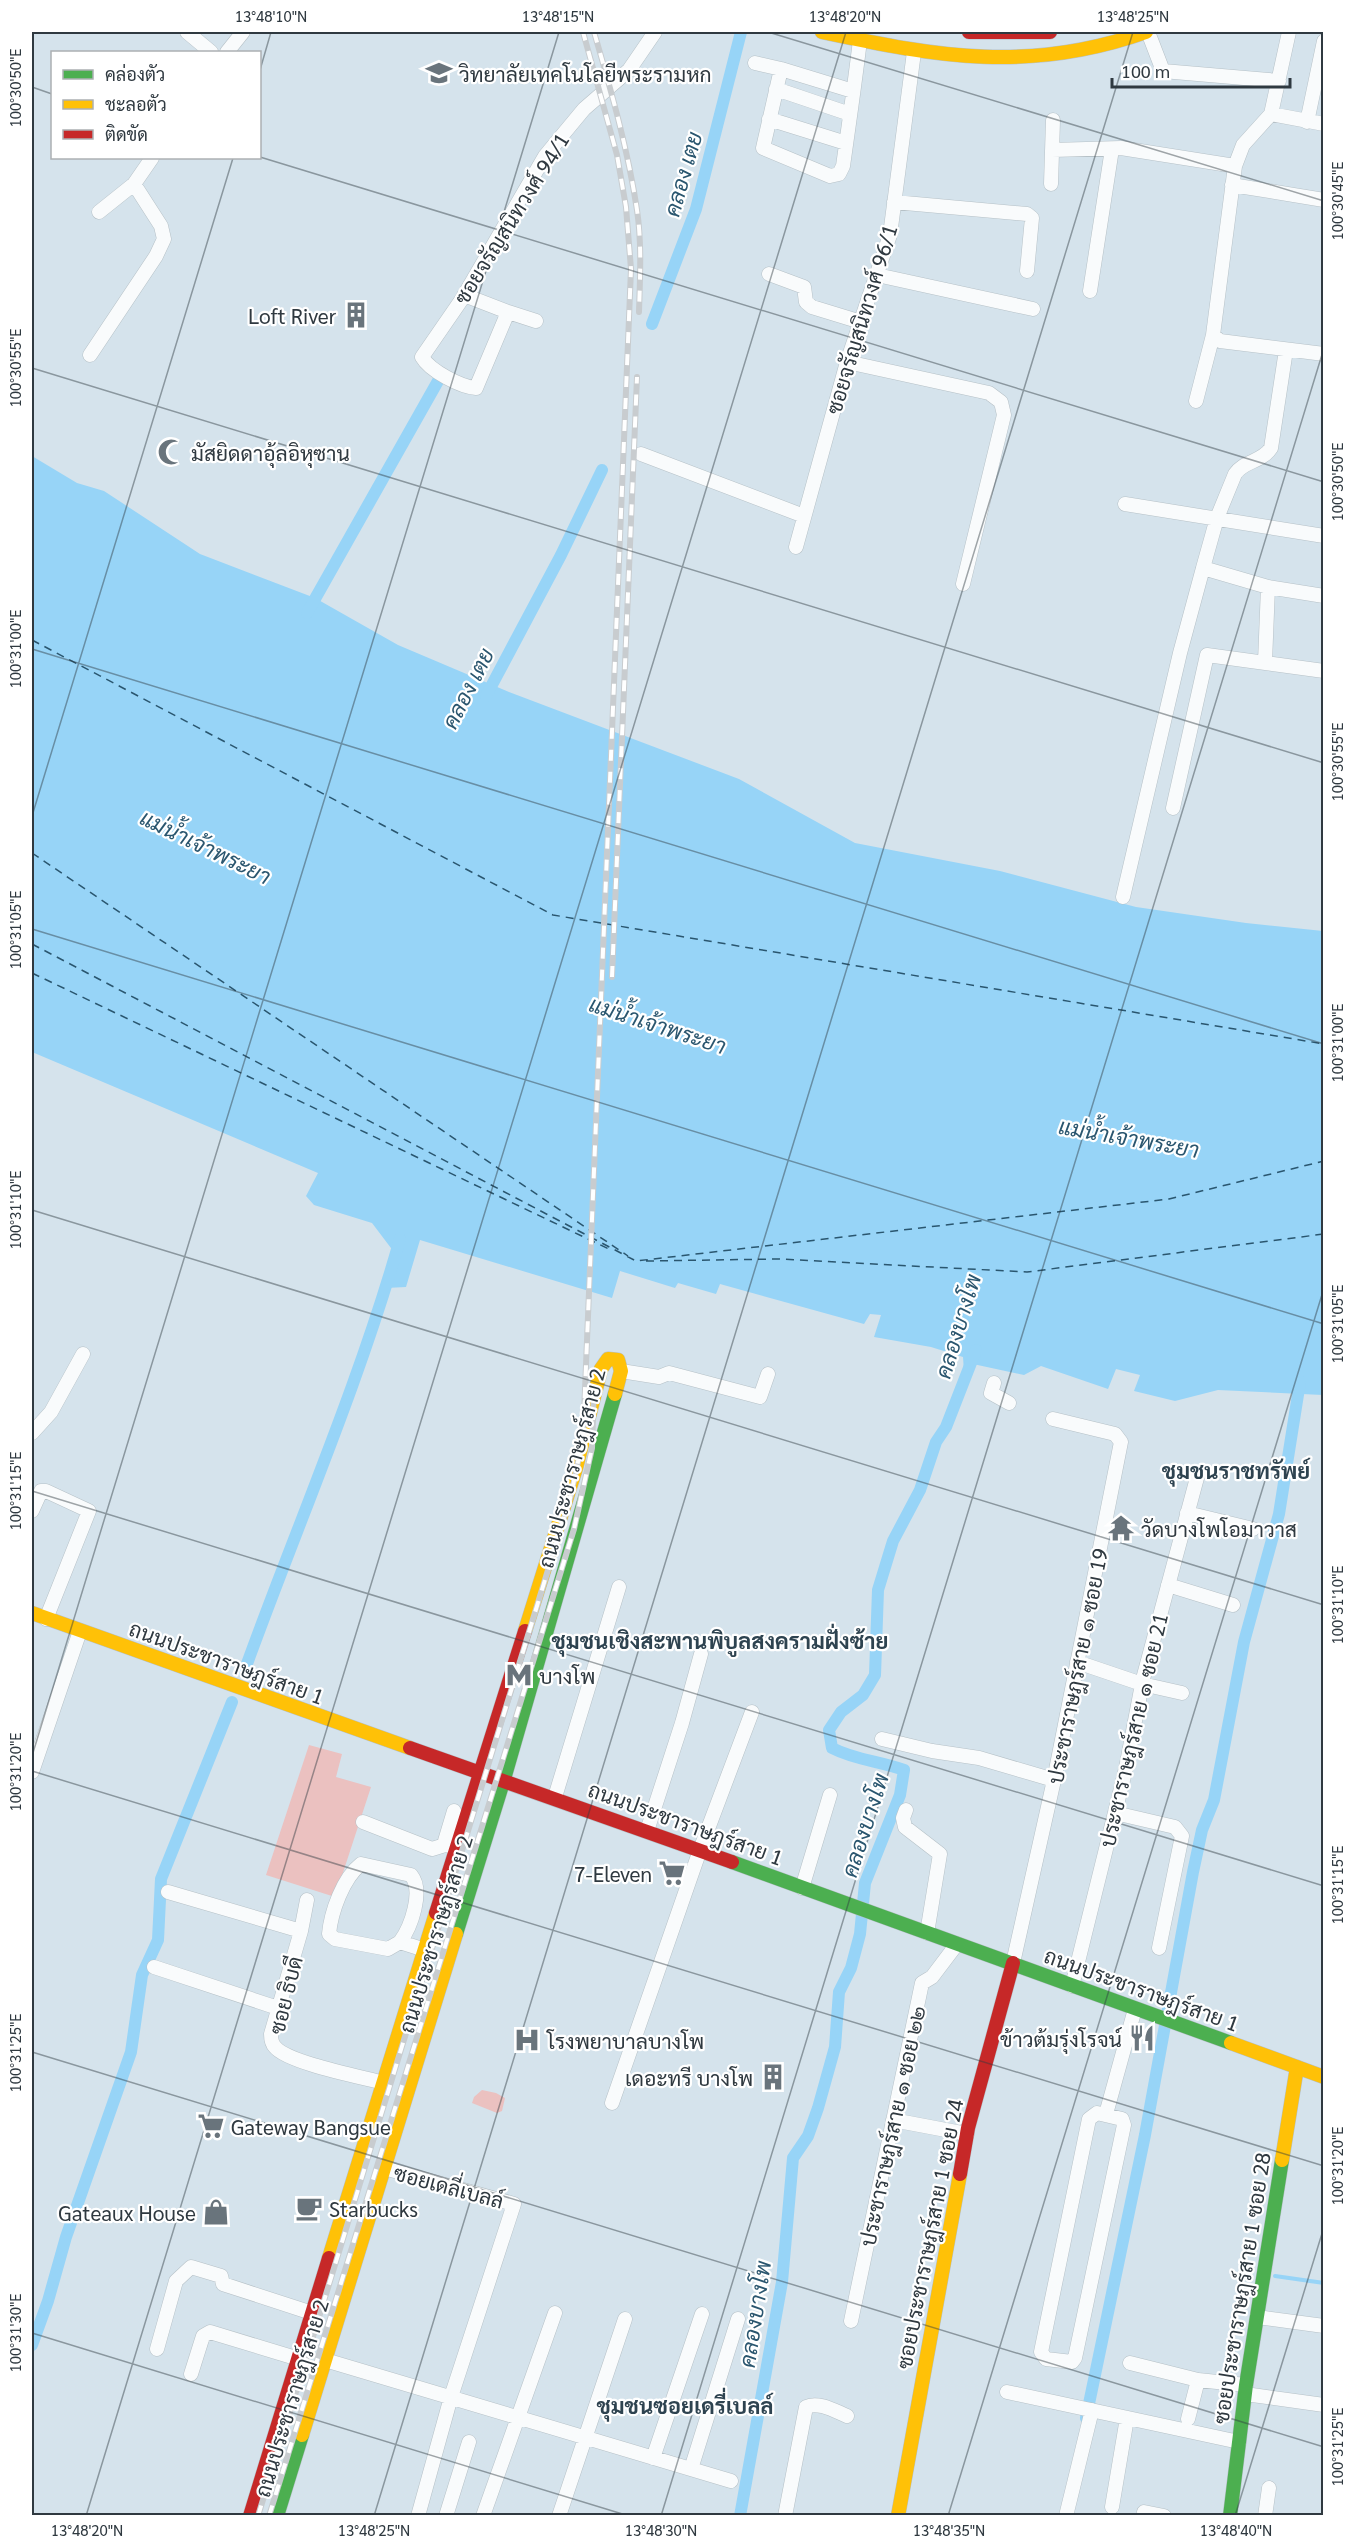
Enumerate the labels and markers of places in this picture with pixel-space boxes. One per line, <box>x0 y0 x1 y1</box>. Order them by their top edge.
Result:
school or university icon: วิทยาลัยเทคโนโลยีพระรามหก <box>424 58 454 88</box>
place label: วิทยาลัยเทคโนโลยีพระรามหก <box>459 60 712 87</box>
building icon: Loft River <box>341 300 371 330</box>
place label: Loft River <box>248 302 337 329</box>
mosque icon: มัสยิดดาอุ้ลอิหุซาน <box>156 437 186 467</box>
place label: มัสยิดดาอุ้ลอิหุซาน <box>191 439 350 468</box>
temple icon: วัดบางโพโอมาวาส <box>1106 1513 1136 1543</box>
place label: วัดบางโพโอมาวาส <box>1141 1515 1297 1542</box>
metro station icon: บางโพ <box>504 1660 534 1690</box>
place label: บางโพ <box>539 1662 595 1689</box>
supermarket icon: 7-Eleven <box>657 1858 687 1888</box>
place label: 7-Eleven <box>574 1860 652 1887</box>
restaurant icon: ข้าวต้มรุ่งโรจน์ <box>1127 2023 1157 2053</box>
hospital icon: โรงพยาบาลบางโพ <box>512 2025 542 2055</box>
place label: ข้าวต้มรุ่งโรจน์ <box>1000 2025 1122 2054</box>
place label: โรงพยาบาลบางโพ <box>546 2027 704 2054</box>
building icon: เดอะทรี บางโพ <box>758 2062 788 2092</box>
place label: เดอะทรี บางโพ <box>625 2064 753 2091</box>
supermarket icon: Gateway Bangsue <box>196 2111 226 2141</box>
place label: Gateway Bangsue <box>231 2113 391 2140</box>
cafe icon: Starbucks <box>294 2193 324 2223</box>
place label: Starbucks <box>329 2195 418 2222</box>
shop icon: Gateaux House <box>201 2197 231 2227</box>
place label: Gateaux House <box>58 2199 196 2226</box>

